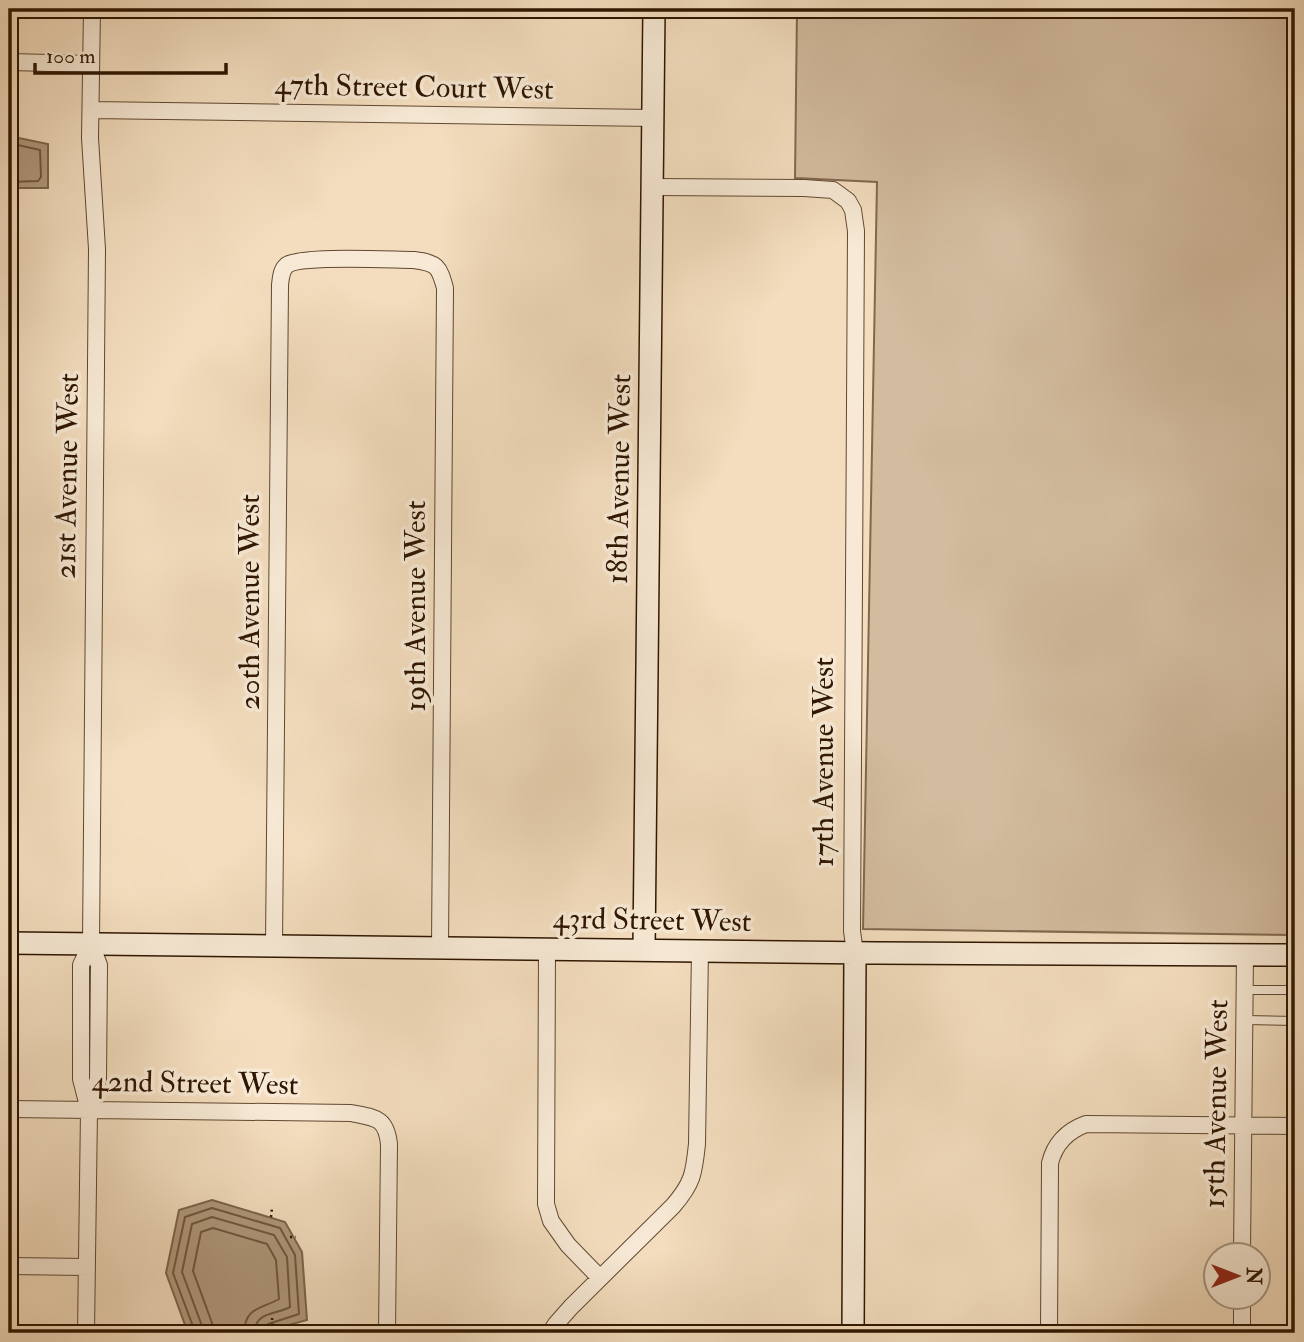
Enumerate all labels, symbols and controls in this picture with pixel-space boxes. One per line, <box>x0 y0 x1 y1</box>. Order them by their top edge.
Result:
scale bar <box>35 32 226 76</box>
text: 100 m <box>46 43 96 70</box>
street label: 47th Street Court West <box>274 66 554 108</box>
street label: 21st Avenue West <box>47 373 87 579</box>
street label: 18th Avenue West <box>599 373 639 584</box>
street label: 20th Avenue West <box>231 494 268 710</box>
street label: 19th Avenue West <box>397 500 434 712</box>
street label: 17th Avenue West <box>805 657 842 867</box>
street label: 43rd Street West <box>552 900 752 940</box>
street label: 15th Avenue West <box>1196 999 1236 1209</box>
street label: 42nd Street West <box>91 1063 299 1103</box>
north arrow <box>1202 1240 1272 1310</box>
text: N <box>1241 1266 1265 1285</box>

